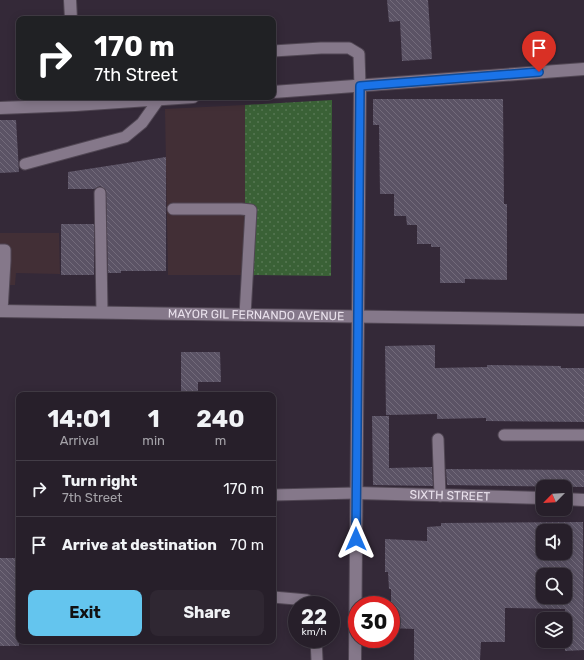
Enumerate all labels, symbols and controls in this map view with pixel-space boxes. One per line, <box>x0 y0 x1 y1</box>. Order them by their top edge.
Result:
text: 170 m <box>94 30 175 63</box>
pin <box>522 31 556 72</box>
icon: right <box>28 32 80 84</box>
icon: arrive <box>528 37 550 59</box>
text: 7th Street <box>94 64 178 86</box>
street label: MAYOR GIL FERNANDO AVENUE <box>168 307 344 323</box>
text: 14:01 <box>47 405 111 433</box>
text: 1 <box>148 405 160 433</box>
text: 240 <box>196 405 245 433</box>
text: Arrival <box>60 433 99 448</box>
text: min <box>142 433 165 448</box>
text: m <box>215 433 226 448</box>
text: Turn right <box>62 472 137 490</box>
icon: right <box>28 478 50 500</box>
text: 170 m <box>223 480 264 498</box>
north arrow <box>536 480 572 516</box>
map controls <box>536 480 572 648</box>
street label: SIXTH STREET <box>410 487 490 504</box>
text: 7th Street <box>62 490 122 505</box>
position arrow <box>335 518 377 560</box>
button: sound <box>536 524 572 560</box>
icon: arrive <box>28 534 50 556</box>
text: Arrive at destination <box>62 536 217 554</box>
text: 70 m <box>230 536 264 554</box>
button: search <box>536 568 572 604</box>
button: Exit <box>28 590 142 636</box>
button: Share <box>150 590 264 636</box>
speed limit sign: 30 <box>348 596 400 648</box>
text: 22 <box>301 605 327 629</box>
button: layers <box>536 612 572 648</box>
text: km/h <box>302 626 326 638</box>

